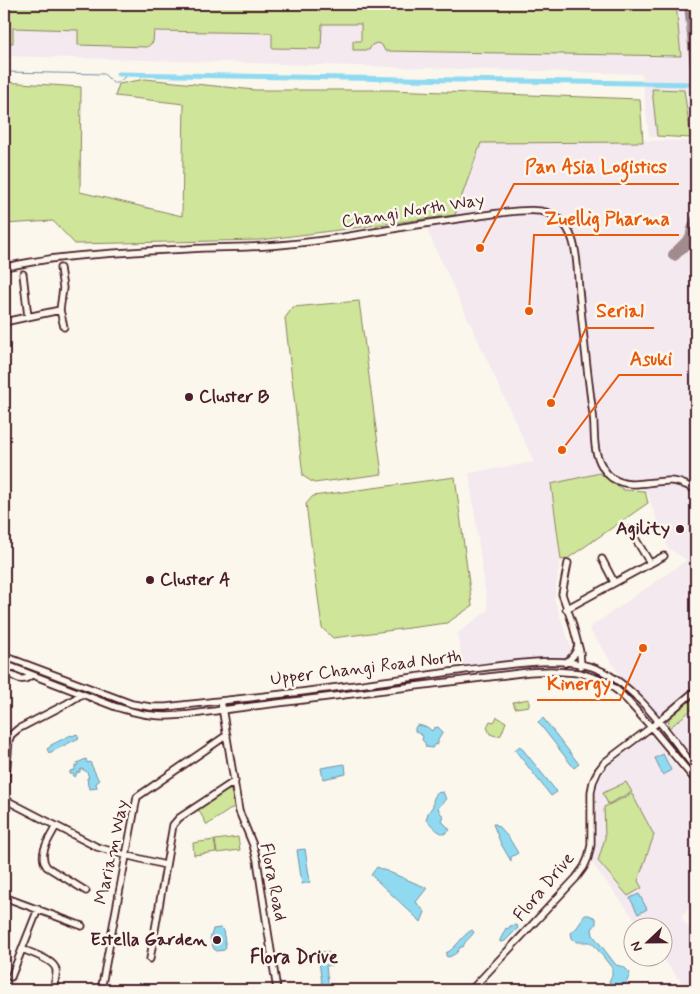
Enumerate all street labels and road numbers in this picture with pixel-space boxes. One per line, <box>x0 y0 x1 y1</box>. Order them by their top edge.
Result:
street label: Changi North Way <box>340 188 486 234</box>
street label: Upper Changi Road North <box>269 644 463 692</box>
street label: Mariam Way <box>89 797 135 907</box>
street label: Flora Road <box>254 841 292 923</box>
street label: Flora Drive <box>508 847 580 927</box>

